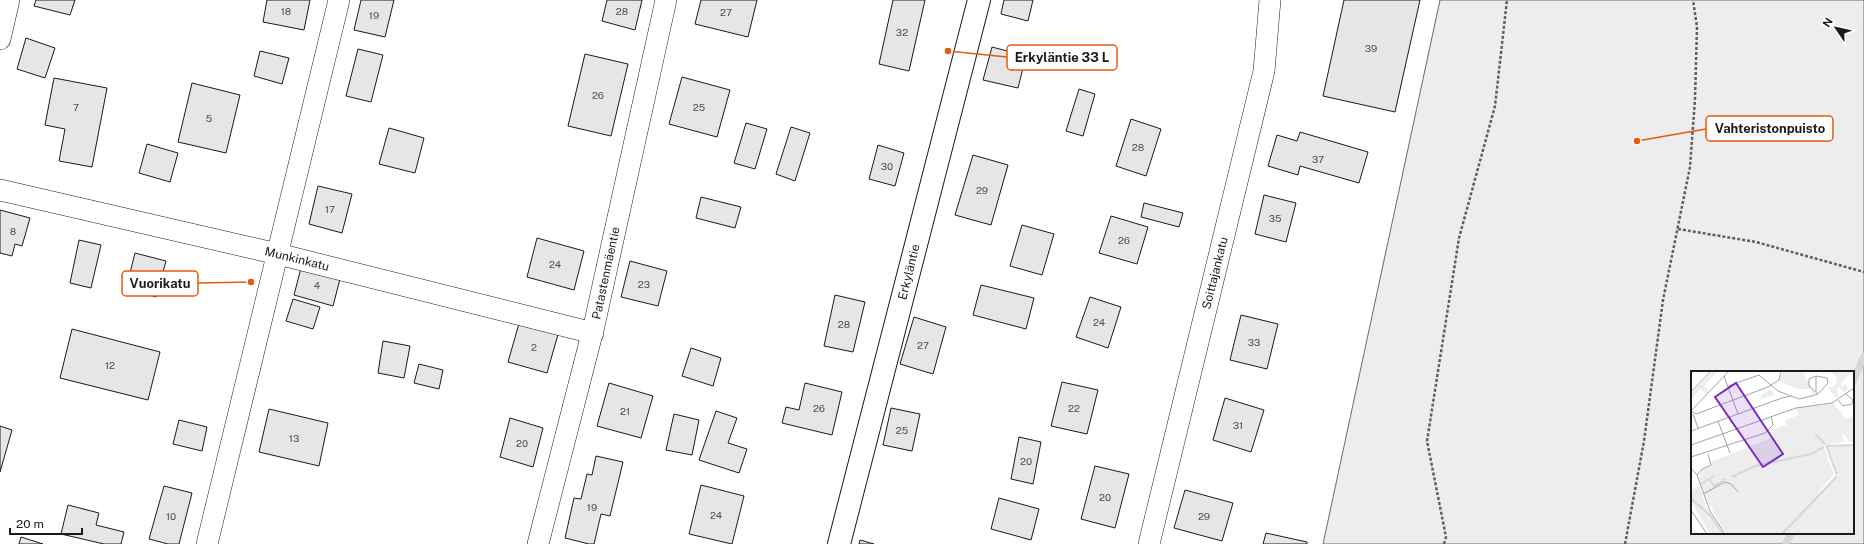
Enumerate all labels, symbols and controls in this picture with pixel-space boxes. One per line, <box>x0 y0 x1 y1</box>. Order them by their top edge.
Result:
house number: 18 <box>281 5 291 17</box>
house number: 28 <box>616 5 628 17</box>
house number: 27 <box>720 6 732 18</box>
north arrow <box>1816 8 1856 48</box>
house number: 19 <box>369 9 379 21</box>
text: N <box>1820 15 1835 29</box>
house number: 32 <box>896 26 908 38</box>
house number: 39 <box>1365 42 1377 54</box>
callout: Erkyläntie 33 L <box>1007 45 1117 70</box>
text: Erkyläntie 33 L <box>1015 50 1110 65</box>
house number: 26 <box>592 89 604 101</box>
house number: 7 <box>73 101 79 113</box>
house number: 25 <box>693 101 705 113</box>
house number: 5 <box>206 112 212 124</box>
callout: Vahteristonpuisto <box>1706 116 1833 141</box>
text: Vahteristonpuisto <box>1715 121 1825 136</box>
house number: 28 <box>1132 141 1144 153</box>
house number: 37 <box>1312 153 1324 165</box>
house number: 30 <box>881 160 893 172</box>
house number: 29 <box>976 184 988 196</box>
house number: 17 <box>325 203 335 215</box>
house number: 35 <box>1269 212 1281 224</box>
house number: 8 <box>10 225 16 237</box>
street label: Patastenmäentie <box>589 225 623 321</box>
house number: 26 <box>1118 234 1130 246</box>
street label: Soittajankatu <box>1199 235 1231 311</box>
street label: Erkyläntie <box>895 243 923 301</box>
street label: Munkinkatu <box>263 244 331 274</box>
house number: 24 <box>549 258 561 270</box>
callout: Vuorikatu <box>122 271 198 296</box>
text: Vuorikatu <box>130 276 190 291</box>
house number: 23 <box>638 278 650 290</box>
house number: 4 <box>314 279 320 291</box>
house number: 24 <box>1093 316 1105 328</box>
house number: 28 <box>838 318 850 330</box>
house number: 33 <box>1248 336 1260 348</box>
house number: 27 <box>917 339 929 351</box>
house number: 2 <box>531 341 537 353</box>
house number: 12 <box>105 359 115 371</box>
inset map <box>1691 371 1854 534</box>
house number: 26 <box>813 402 825 414</box>
house number: 22 <box>1068 402 1080 414</box>
house number: 21 <box>620 405 630 417</box>
house number: 31 <box>1233 419 1243 431</box>
house number: 25 <box>896 424 908 436</box>
house number: 13 <box>289 432 299 444</box>
house number: 20 <box>516 437 528 449</box>
house number: 20 <box>1020 455 1032 467</box>
house number: 20 <box>1099 491 1111 503</box>
house number: 19 <box>587 501 597 513</box>
house number: 24 <box>710 509 722 521</box>
scale bar <box>10 510 82 536</box>
house number: 10 <box>166 510 176 522</box>
house number: 29 <box>1198 510 1210 522</box>
text: 20 m <box>16 517 44 531</box>

